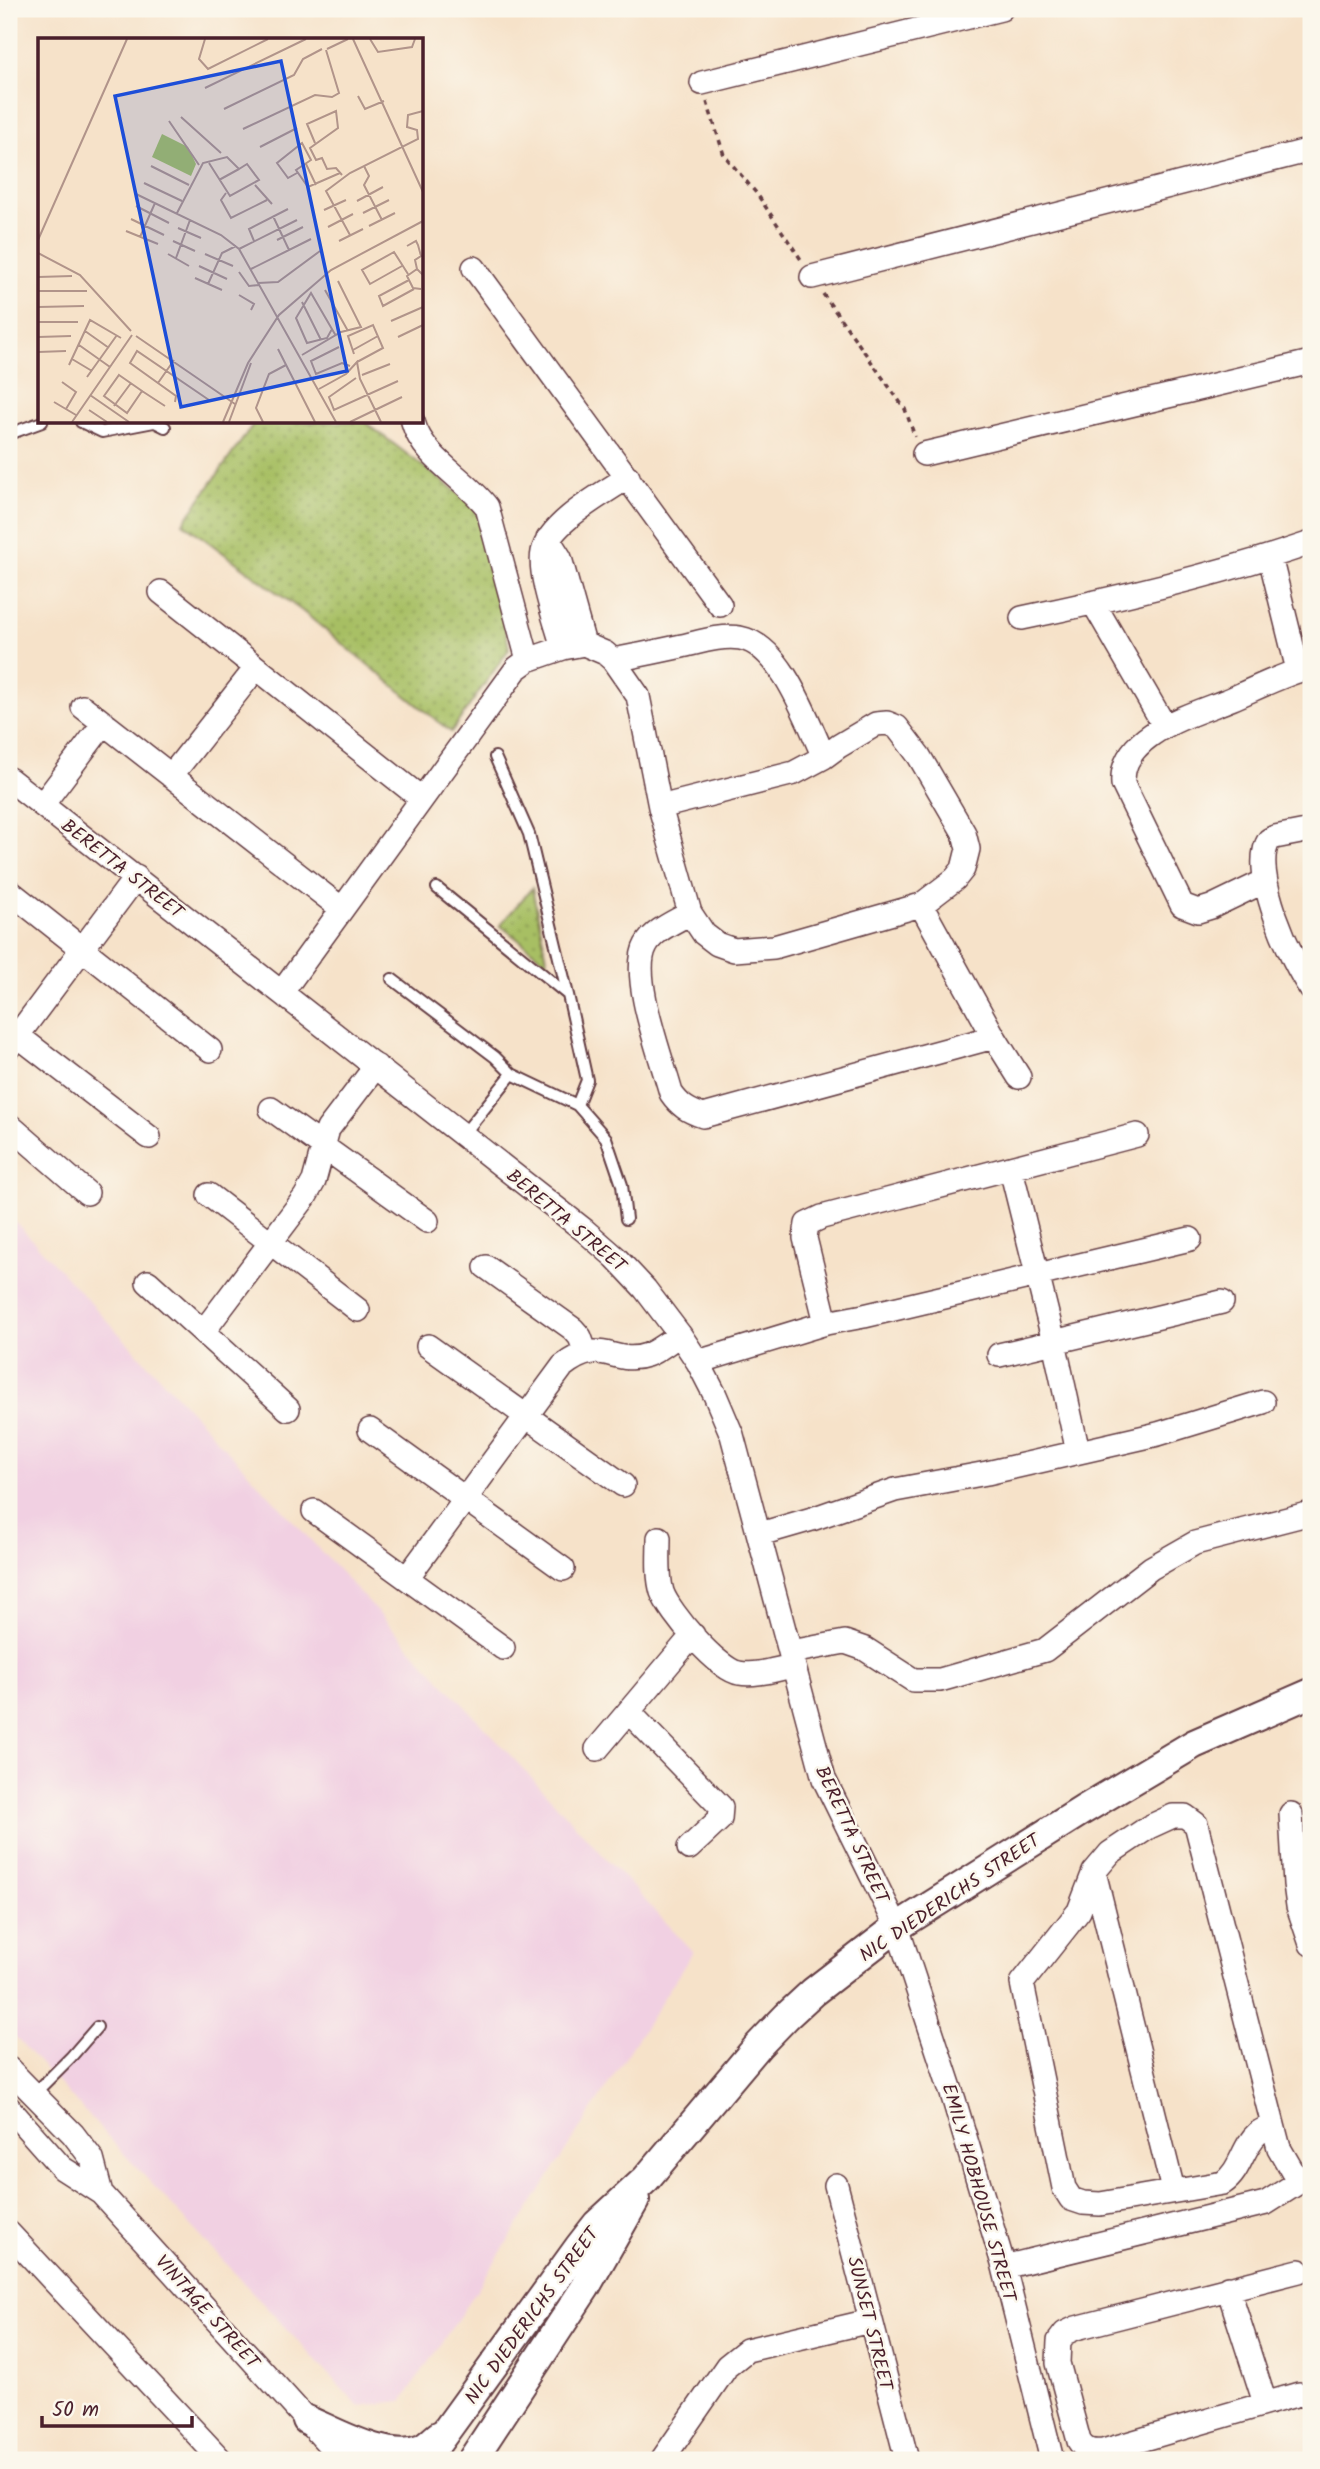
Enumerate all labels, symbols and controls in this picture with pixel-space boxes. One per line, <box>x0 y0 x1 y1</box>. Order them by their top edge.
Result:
inset map <box>38 38 424 424</box>
street label: BERETTA STREET <box>54 812 191 928</box>
street label: BERETTA STREET <box>499 1162 634 1282</box>
street label: BERETTA STREET <box>806 1761 897 1910</box>
street label: NIC DIEDERICHS STREET <box>853 1826 1048 1971</box>
street label: EMILY HOBHOUSE STREET <box>933 2080 1024 2307</box>
street label: NIC DIEDERICHS STREET <box>458 2220 608 2411</box>
street label: VINTAGE STREET <box>147 2249 267 2377</box>
street label: SUNSET STREET <box>838 2253 901 2395</box>
scale bar <box>42 2385 192 2429</box>
text: 50 m <box>52 2394 99 2427</box>

